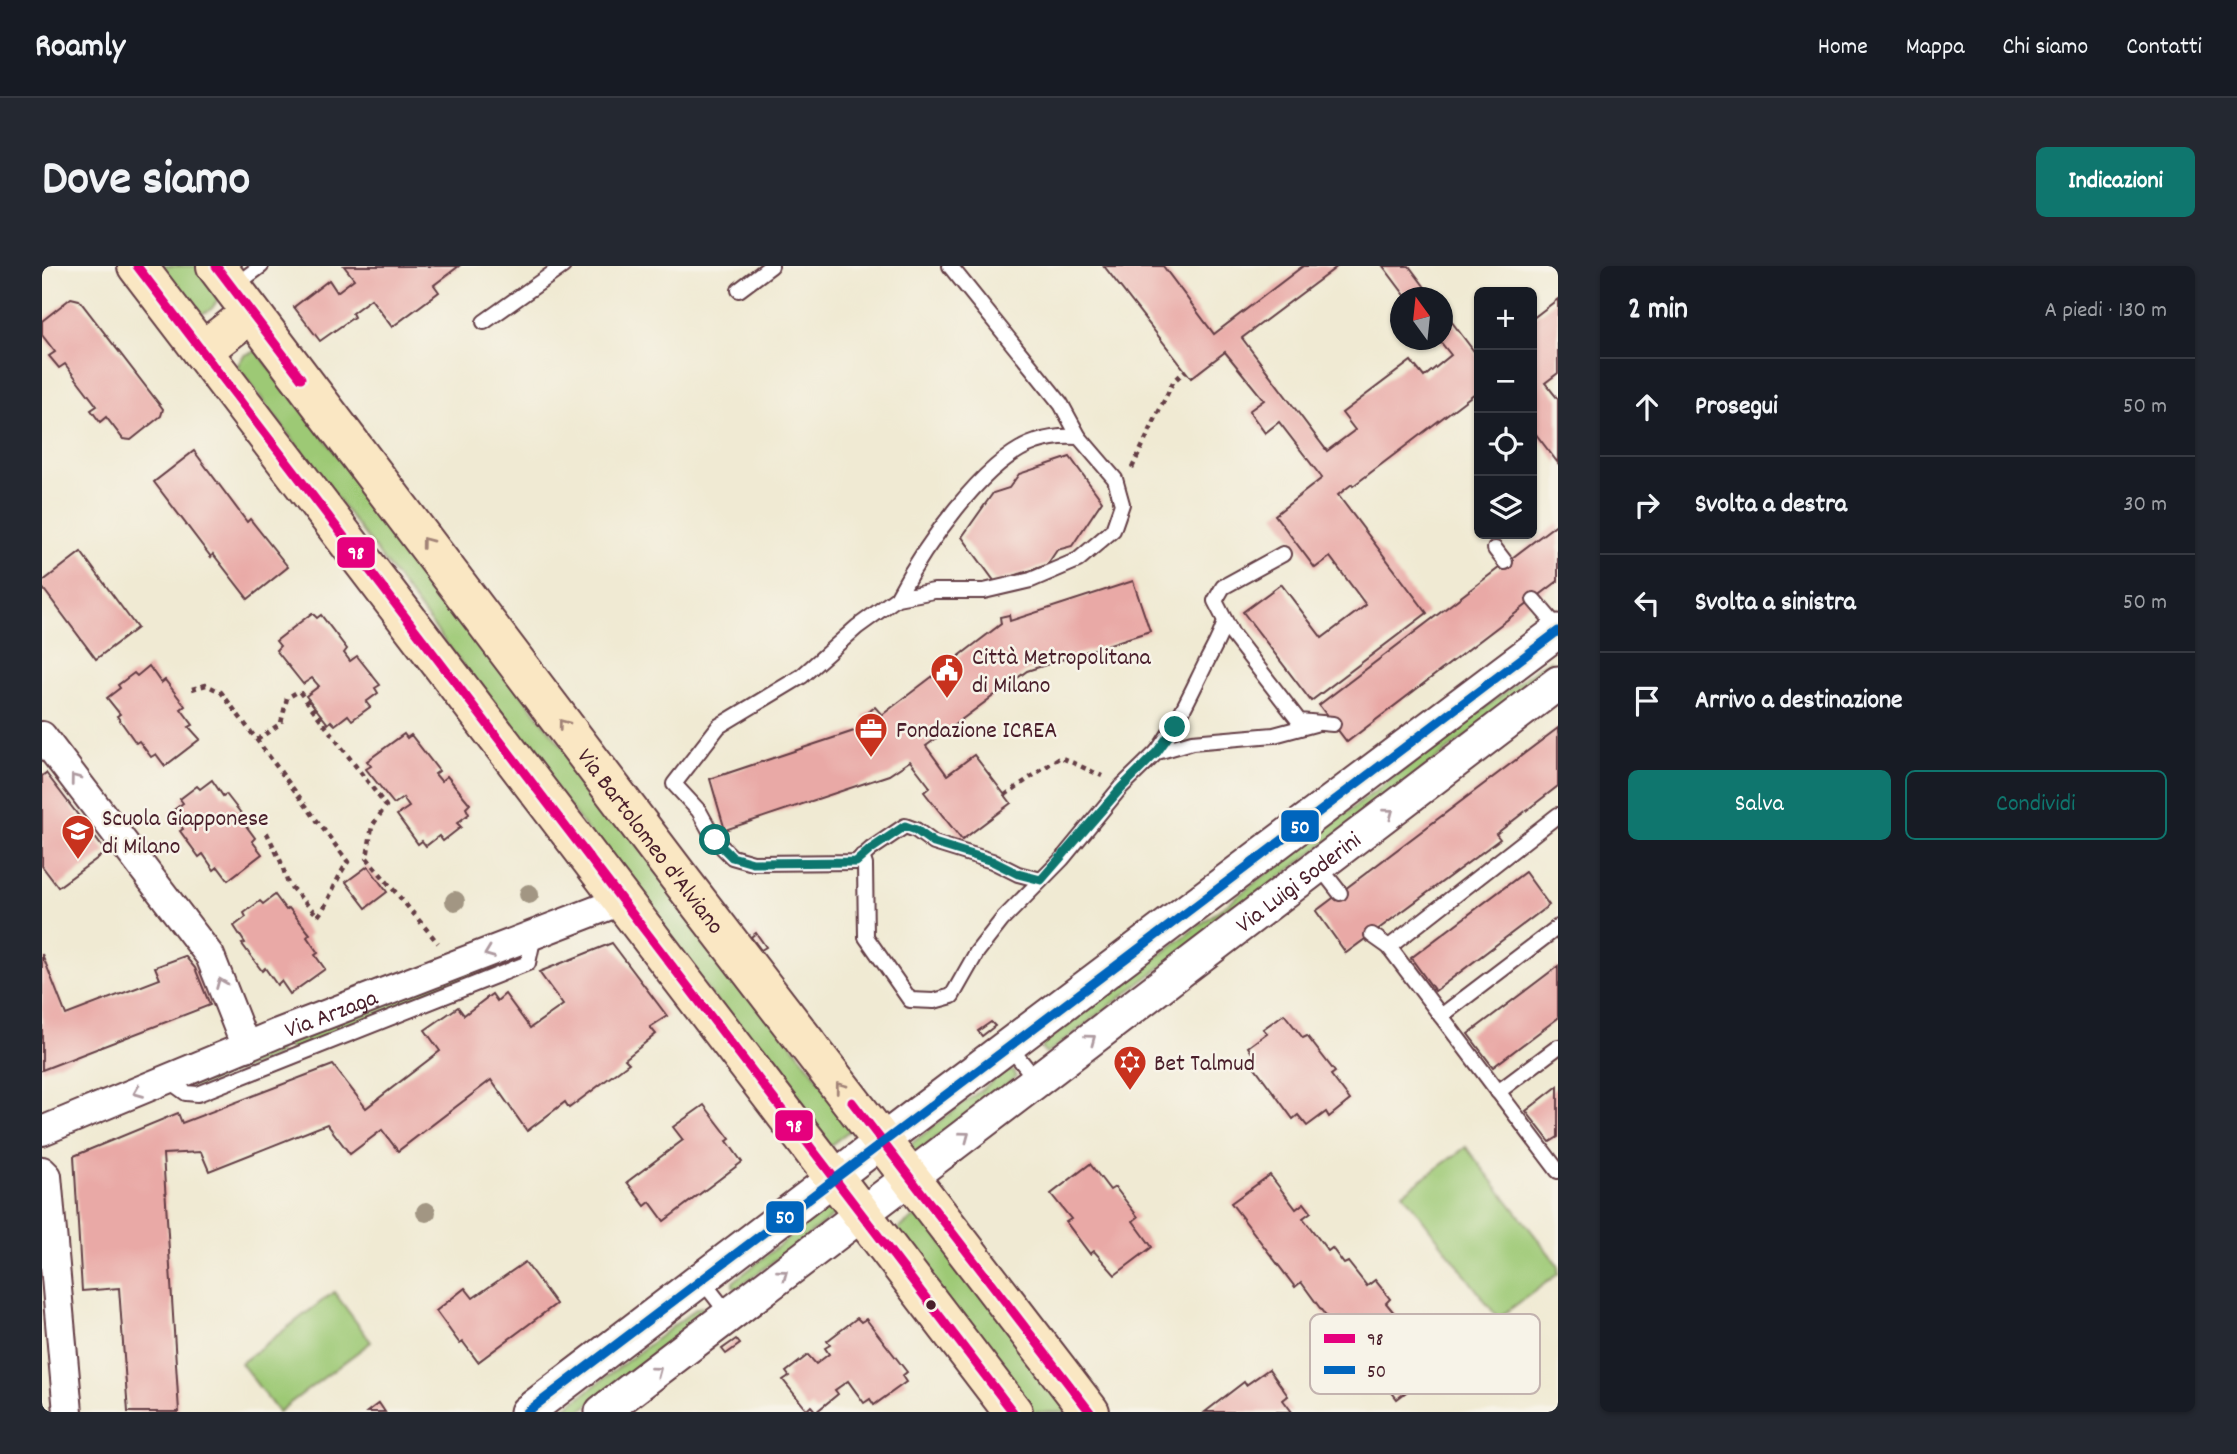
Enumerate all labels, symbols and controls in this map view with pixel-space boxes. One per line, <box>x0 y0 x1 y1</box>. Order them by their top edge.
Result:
text: Roamly <box>35 25 125 72</box>
text: Home <box>1818 31 1868 65</box>
text: Mappa <box>1906 31 1965 65</box>
text: Chi siamo <box>2003 31 2088 65</box>
text: Contatti <box>2126 31 2202 65</box>
text: Dove siamo <box>42 147 250 217</box>
button: Indicazioni <box>2036 147 2195 217</box>
north arrow <box>1390 287 1453 350</box>
map controls <box>1474 287 1537 539</box>
button: + <box>1474 287 1537 350</box>
text: 2 min <box>1628 290 1688 333</box>
text: A piedi · 130 m <box>2045 295 2167 328</box>
button: − <box>1474 350 1537 413</box>
icon: ahead <box>1628 388 1666 426</box>
text: Prosegui <box>1695 389 1778 426</box>
text: 50 m <box>2123 391 2167 424</box>
button: locate <box>1474 413 1537 476</box>
button: layers <box>1474 476 1537 539</box>
icon: right <box>1628 486 1666 524</box>
text: Svolta a destra <box>1695 487 1847 524</box>
text: 30 m <box>2123 489 2167 522</box>
line badge: 98 <box>336 536 376 569</box>
one-way arrow <box>421 537 434 550</box>
text: 98 <box>348 542 365 569</box>
icon: left <box>1628 584 1666 622</box>
text: Svolta a sinistra <box>1695 585 1856 622</box>
text: 50 m <box>2123 587 2167 620</box>
place label: Città Metropolitana di Milano <box>972 642 1152 704</box>
public building icon: Città Metropolitana di Milano <box>928 651 966 700</box>
icon: arrive <box>1628 682 1666 720</box>
text: Arrivo a destinazione <box>1695 683 1903 720</box>
office icon: Fondazione ICREA <box>852 710 890 759</box>
route end <box>1159 711 1190 742</box>
place label: Fondazione ICREA <box>896 715 1057 749</box>
one-way arrow <box>559 719 572 731</box>
street label: Via Bartolomeo d'Alviano <box>567 742 731 943</box>
button: Salva <box>1628 770 1891 840</box>
button: Condividi <box>1905 770 2167 840</box>
one-way arrow <box>70 774 83 787</box>
place label: Scuola Giapponese di Milano <box>102 803 269 865</box>
one-way arrow <box>1382 808 1394 821</box>
line badge: 50 <box>1280 809 1320 843</box>
school or university icon: Scuola Giapponese di Milano <box>59 812 97 861</box>
text: 50 <box>1290 816 1310 843</box>
route start <box>699 824 730 855</box>
street label: Via Luigi Soderini <box>1230 825 1369 943</box>
one-way arrow <box>483 944 495 958</box>
one-way arrow <box>216 978 230 990</box>
street label: Via Arzaga <box>280 982 384 1049</box>
one-way arrow <box>1083 1035 1096 1048</box>
synagogue icon: Bet Talmud <box>1111 1043 1149 1092</box>
place label: Bet Talmud <box>1154 1048 1255 1082</box>
one-way arrow <box>836 1082 849 1095</box>
one-way arrow <box>133 1084 146 1098</box>
line badge: 98 <box>774 1109 814 1142</box>
text: 98 <box>786 1115 803 1142</box>
one-way arrow <box>957 1131 969 1144</box>
line badge: 50 <box>765 1200 805 1234</box>
text: 50 <box>775 1206 795 1233</box>
one-way arrow <box>775 1269 788 1282</box>
unlabelled marker <box>924 1298 938 1312</box>
legend <box>1310 1314 1540 1394</box>
text: 98 <box>1367 1328 1383 1355</box>
text: 50 <box>1367 1360 1386 1387</box>
one-way arrow <box>649 1366 661 1379</box>

